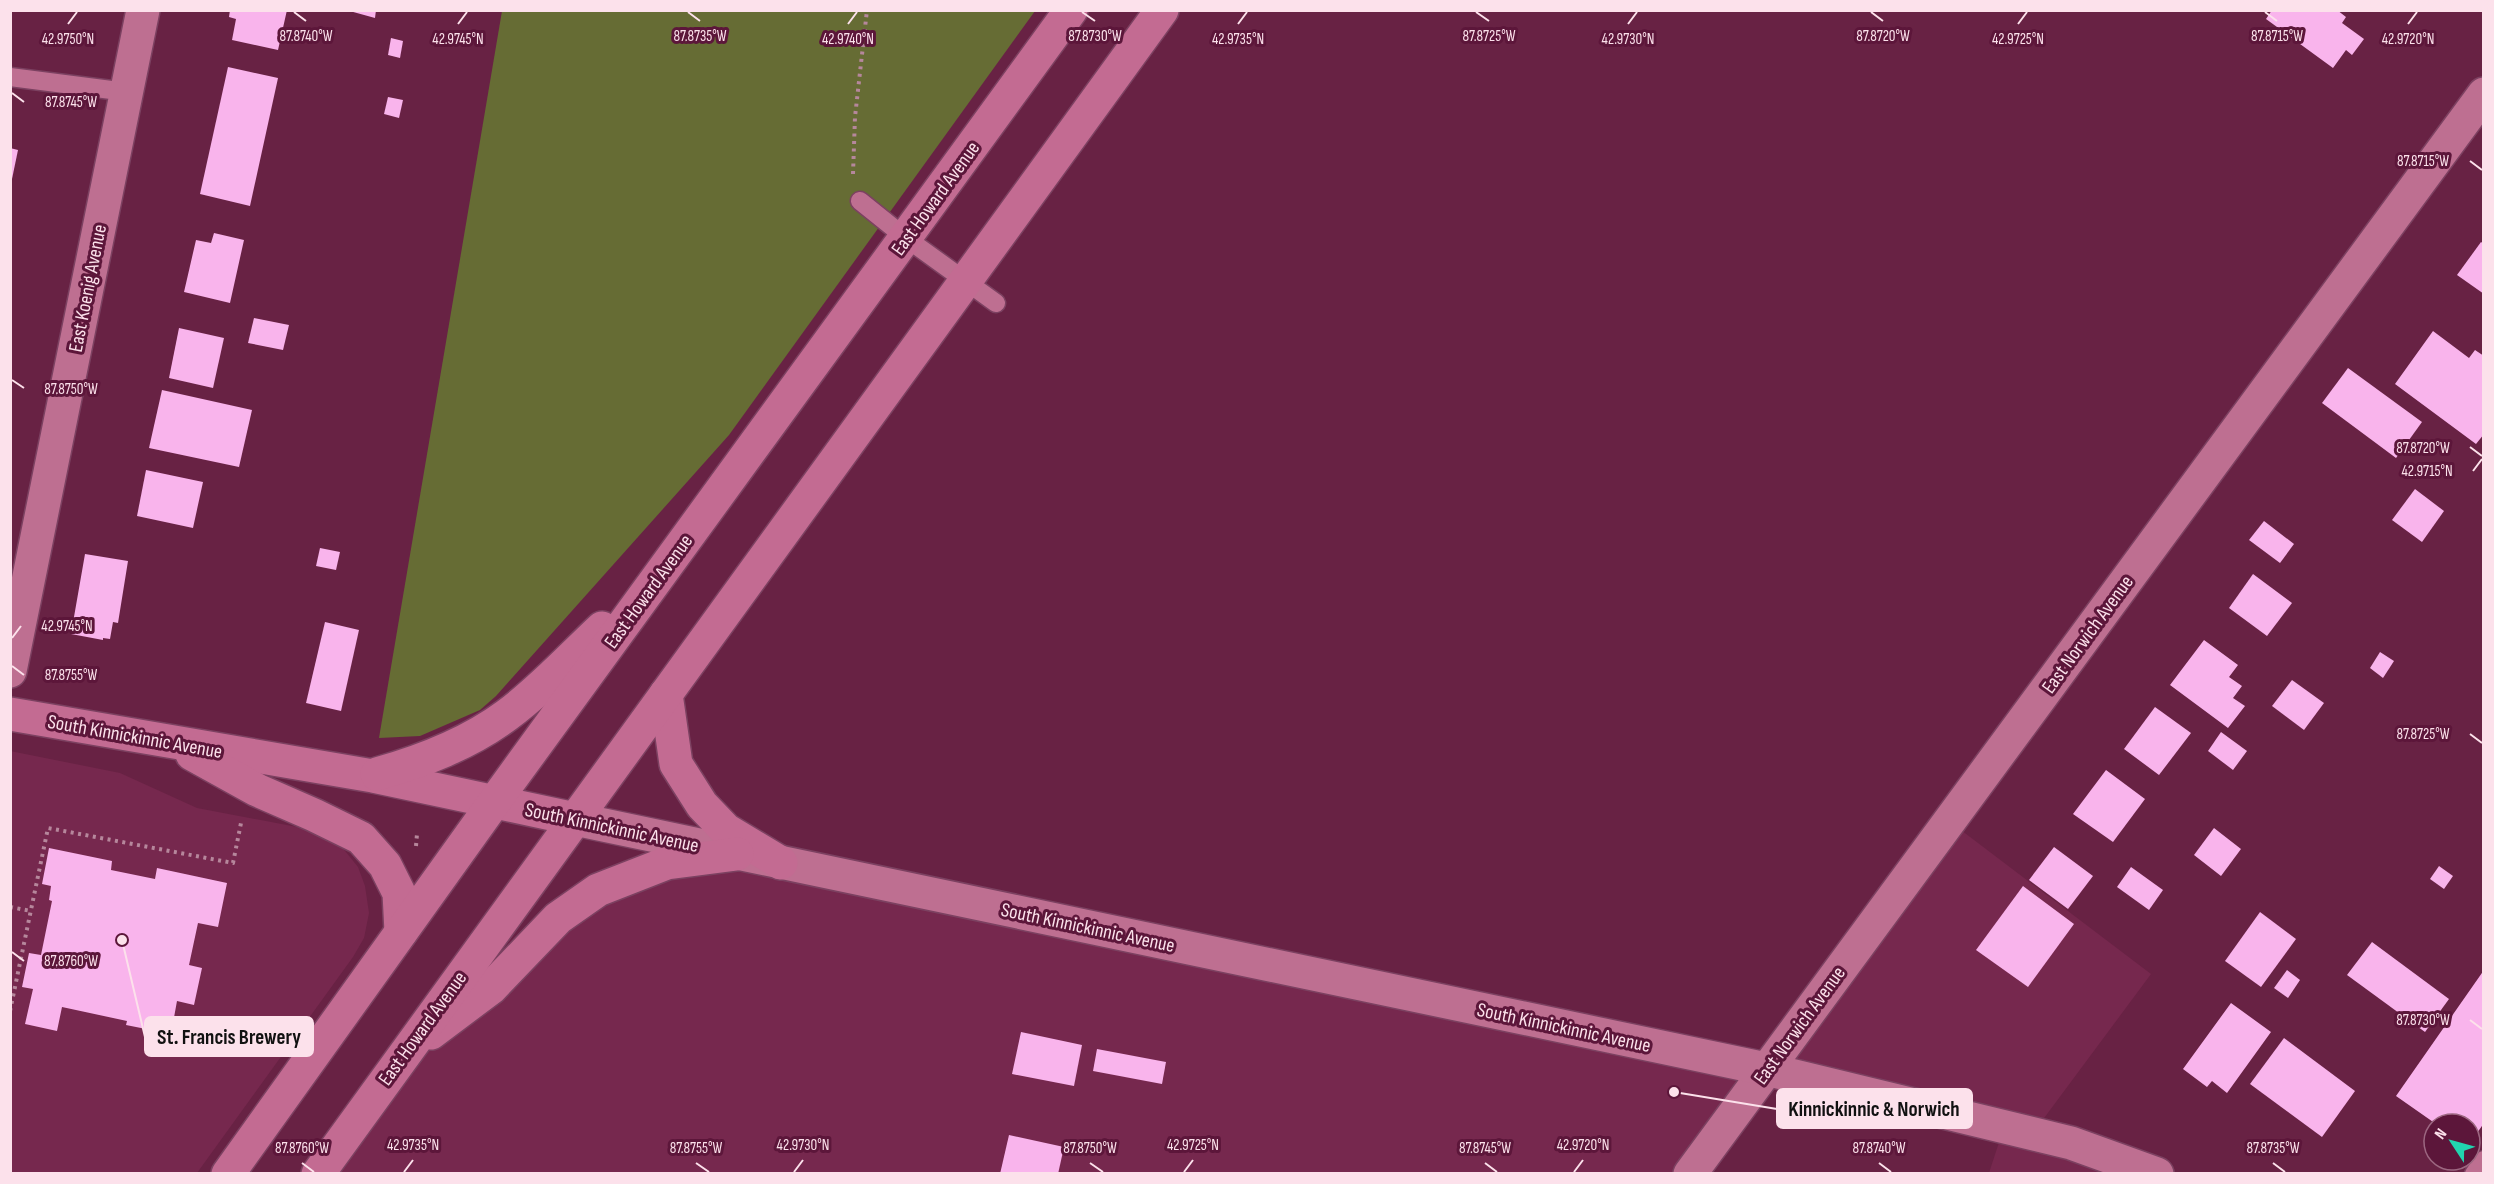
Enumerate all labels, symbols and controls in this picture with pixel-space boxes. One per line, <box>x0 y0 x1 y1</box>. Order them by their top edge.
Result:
text: 87.8740°W <box>280 27 333 46</box>
text: 87.8735°W <box>674 27 727 46</box>
text: 87.8730°W <box>1068 27 1122 46</box>
text: 87.8725°W <box>1463 27 1516 46</box>
text: 87.8720°W <box>1856 27 1910 46</box>
text: 87.8715°W <box>2251 27 2303 46</box>
text: 42.9750°N <box>42 30 94 49</box>
text: 42.9745°N <box>432 30 484 49</box>
text: 42.9740°N <box>822 30 874 49</box>
text: 42.9735°N <box>1212 30 1264 49</box>
text: 42.9730°N <box>1602 30 1654 49</box>
text: 42.9725°N <box>1992 30 2044 49</box>
text: 42.9720°N <box>2382 30 2434 49</box>
text: 87.8745°W <box>45 93 97 112</box>
street label: East Howard Avenue <box>886 137 985 260</box>
text: 87.8715°W <box>2397 152 2449 171</box>
street label: East Koenig Avenue <box>64 222 112 354</box>
text: 87.8750°W <box>44 380 98 399</box>
text: 87.8720°W <box>2396 439 2450 458</box>
text: 42.9715°N <box>2401 462 2453 481</box>
street label: East Howard Avenue <box>599 530 698 653</box>
street label: East Norwich Avenue <box>2037 571 2139 698</box>
text: 42.9745°N <box>41 617 93 636</box>
text: 87.8755°W <box>45 666 98 685</box>
street label: South Kinnickinnic Avenue <box>46 710 224 764</box>
text: 87.8725°W <box>2397 725 2450 744</box>
street label: South Kinnickinnic Avenue <box>523 798 701 858</box>
street label: South Kinnickinnic Avenue <box>999 898 1177 958</box>
text: 87.8760°W <box>44 952 98 971</box>
street label: East Norwich Avenue <box>1749 962 1851 1089</box>
street label: East Howard Avenue <box>373 967 472 1090</box>
street label: South Kinnickinnic Avenue <box>1475 998 1653 1058</box>
text: 87.8730°W <box>2396 1011 2450 1030</box>
callout: St. Francis Brewery <box>145 1017 313 1056</box>
text: St. Francis Brewery <box>157 1025 301 1050</box>
callout: Kinnickinnic & Norwich <box>1777 1089 1972 1128</box>
text: Kinnickinnic & Norwich <box>1788 1097 1960 1122</box>
north arrow <box>2422 1112 2482 1172</box>
text: N <box>2431 1125 2451 1143</box>
text: 42.9735°N <box>387 1136 439 1155</box>
text: 42.9730°N <box>777 1136 829 1155</box>
text: 42.9725°N <box>1167 1136 1219 1155</box>
text: 42.9720°N <box>1557 1136 1609 1155</box>
text: 87.8760°W <box>275 1139 329 1158</box>
text: 87.8755°W <box>670 1139 723 1158</box>
text: 87.8750°W <box>1063 1139 1117 1158</box>
text: 87.8745°W <box>1459 1139 1511 1158</box>
text: 87.8740°W <box>1853 1139 1906 1158</box>
text: 87.8735°W <box>2247 1139 2300 1158</box>

